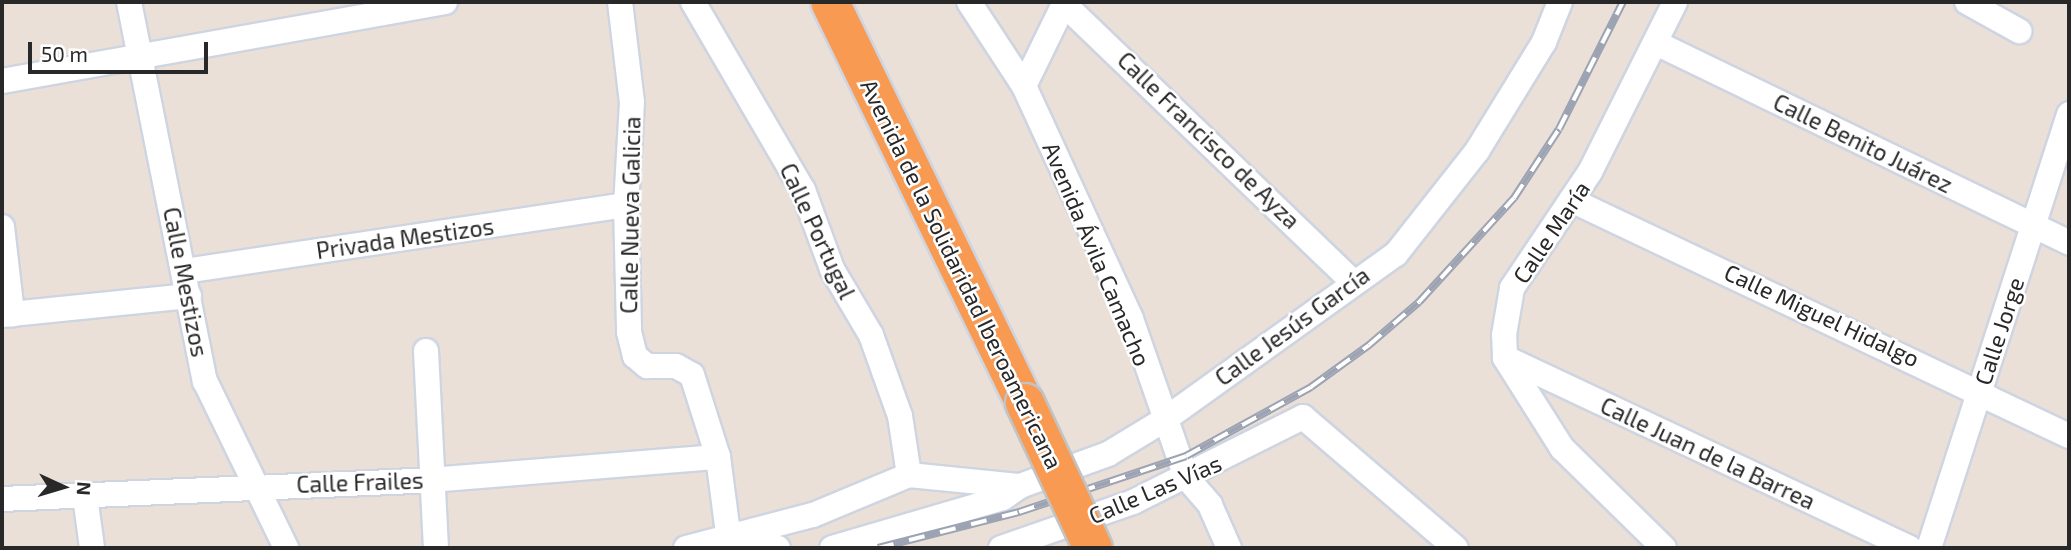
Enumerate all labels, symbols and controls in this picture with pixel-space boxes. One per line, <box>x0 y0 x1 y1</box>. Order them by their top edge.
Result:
scale bar <box>32 28 212 72</box>
text: 50 m <box>41 41 88 66</box>
street label: Calle Francisco de Ayza <box>1112 46 1306 234</box>
street label: Avenida de la Solidaridad Iberoamericana <box>855 75 1069 473</box>
street label: Calle Benito Juárez <box>1769 88 1957 198</box>
street label: Calle Nueva Galicia <box>614 116 646 314</box>
street label: Avenida Ávila Camacho <box>1037 138 1157 370</box>
street label: Calle Portugal <box>775 159 861 303</box>
street label: Calle María <box>1507 176 1595 288</box>
street label: Calle Mestizos <box>158 205 214 359</box>
street label: Privada Mestizos <box>314 212 496 264</box>
street label: Calle Miguel Hidalgo <box>1720 258 1924 372</box>
street label: Calle Jesús García <box>1209 261 1375 391</box>
street label: Calle Jorge <box>1969 273 2029 389</box>
street label: Calle Juan de la Barrea <box>1596 391 1820 515</box>
street label: Calle Las Vías <box>1084 449 1226 529</box>
north arrow <box>28 452 98 522</box>
street label: Calle Frailes <box>296 466 424 498</box>
text: N <box>72 481 96 496</box>

